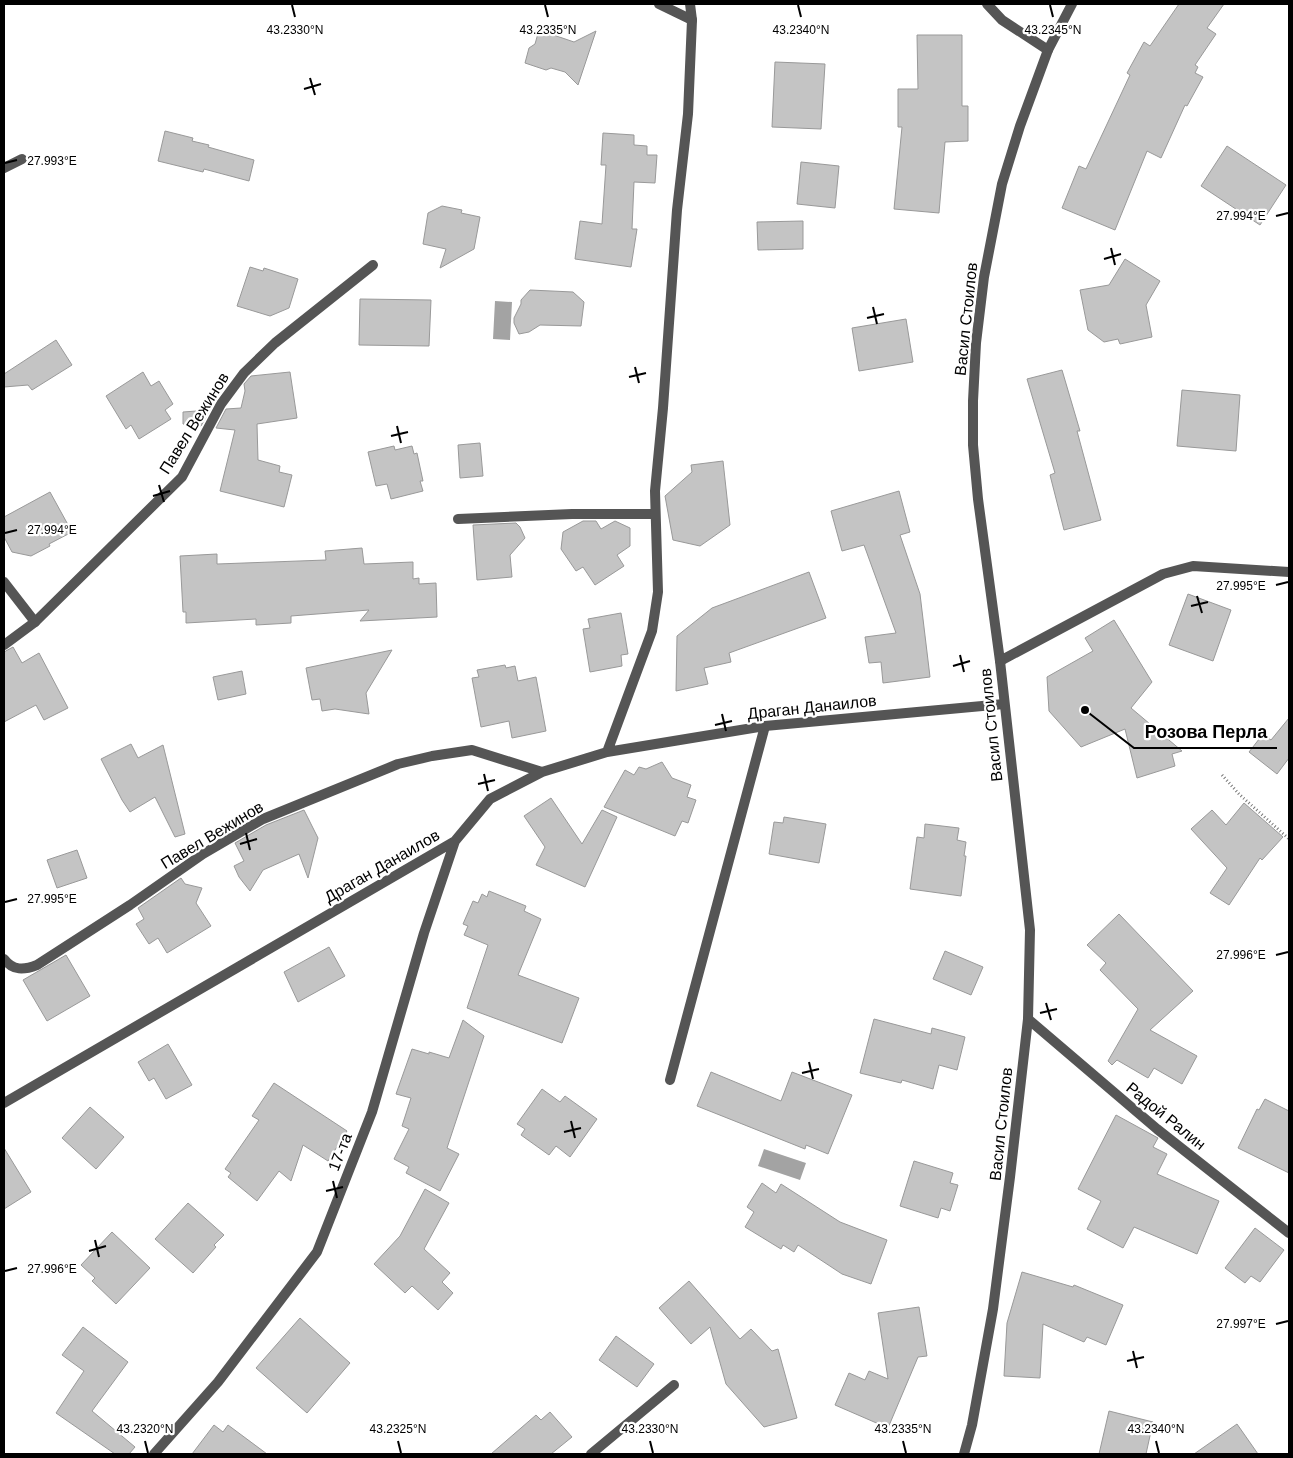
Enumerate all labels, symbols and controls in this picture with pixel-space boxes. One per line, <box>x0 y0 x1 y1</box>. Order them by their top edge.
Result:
text: 43.2330°N <box>267 23 323 37</box>
text: 43.2335°N <box>520 23 576 37</box>
text: 43.2340°N <box>773 23 829 37</box>
text: 43.2345°N <box>1025 23 1081 37</box>
text: 27.993°E <box>27 154 77 168</box>
text: 27.994°E <box>1216 209 1266 223</box>
street label: Васил Стоилов <box>952 262 980 376</box>
street label: Павел Вежинов <box>156 369 232 477</box>
text: 27.994°E <box>27 523 77 537</box>
text: 27.995°E <box>1216 579 1266 593</box>
street label: Васил Стоилов <box>977 668 1005 782</box>
street label: Драган Данаилов <box>747 692 877 722</box>
callout: Розова Перла <box>1134 715 1277 748</box>
text: Розова Перла <box>1145 722 1268 742</box>
street label: Павел Вежинов <box>158 798 266 872</box>
street label: Драган Данаилов <box>322 826 442 906</box>
text: 27.995°E <box>27 892 77 906</box>
text: 27.996°E <box>1216 948 1266 962</box>
street label: Васил Стоилов <box>987 1067 1015 1181</box>
street label: Радой Ралин <box>1123 1079 1209 1153</box>
street label: 17-та <box>325 1131 355 1173</box>
text: 27.996°E <box>27 1262 77 1276</box>
text: 27.997°E <box>1216 1317 1266 1331</box>
text: 43.2320°N <box>117 1422 173 1436</box>
text: 43.2325°N <box>370 1422 426 1436</box>
text: 43.2330°N <box>622 1422 678 1436</box>
text: 43.2335°N <box>875 1422 931 1436</box>
text: 43.2340°N <box>1128 1422 1184 1436</box>

